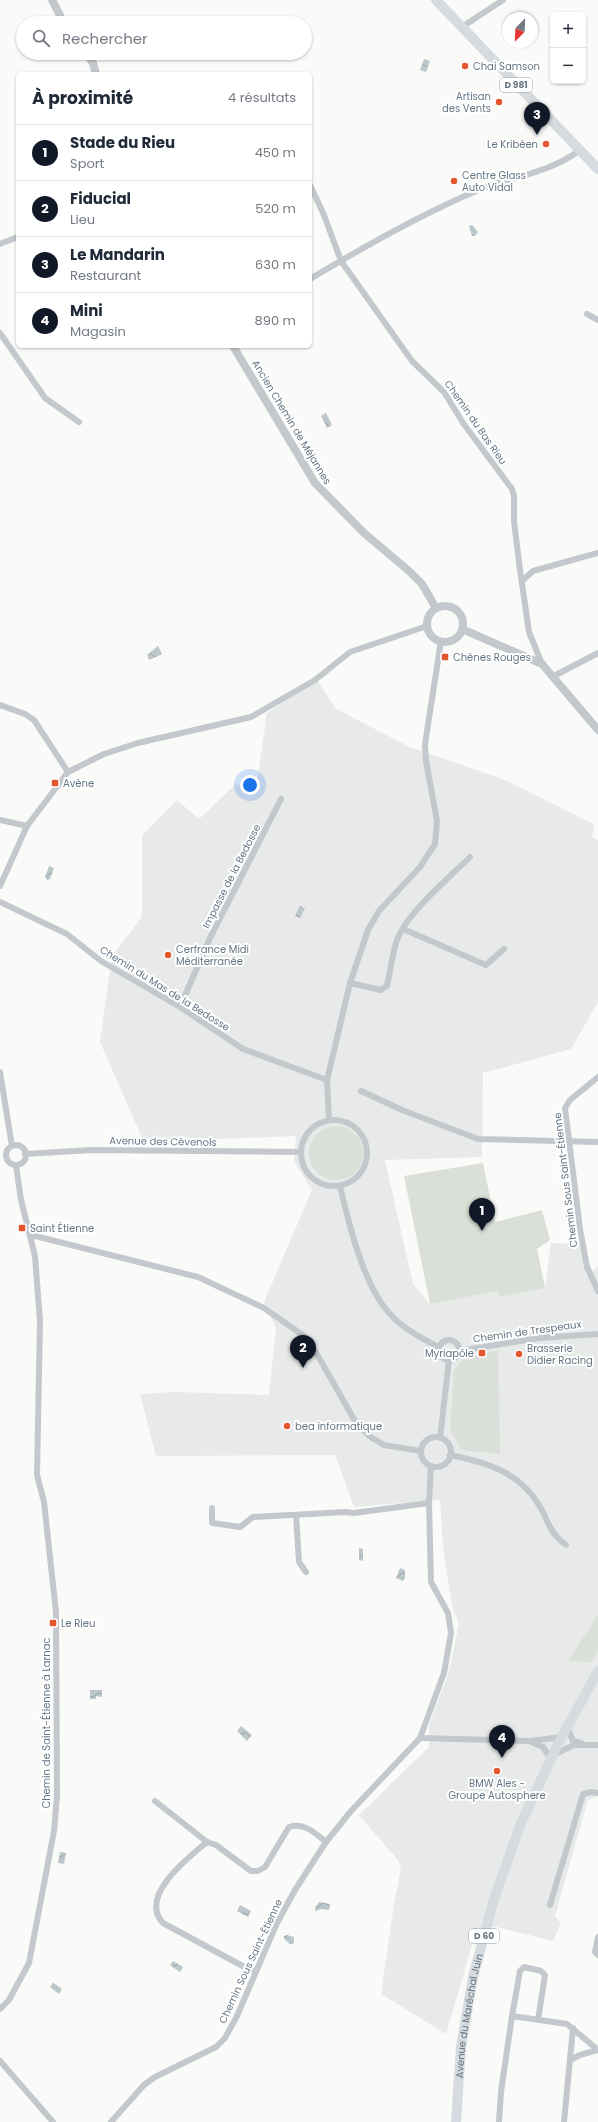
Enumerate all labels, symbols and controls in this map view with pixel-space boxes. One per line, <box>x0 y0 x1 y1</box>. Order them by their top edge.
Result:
north arrow <box>502 12 538 48</box>
map controls <box>550 12 586 84</box>
button: + <box>550 12 586 48</box>
search box <box>16 16 312 60</box>
icon: search <box>30 27 52 49</box>
text: Rechercher <box>62 28 148 49</box>
button: − <box>550 48 586 84</box>
place label: Chai Samson <box>473 59 540 74</box>
marker: Chai Samson <box>460 61 470 71</box>
road number: D 981 <box>500 78 532 92</box>
text: À proximité <box>32 86 133 110</box>
text: 4 résultats <box>228 88 296 107</box>
place label: Artisan des Vents <box>442 89 491 116</box>
marker: Artisan des Vents <box>494 97 504 107</box>
pin: 3 <box>524 102 550 135</box>
text: Stade du Rieu <box>70 132 175 153</box>
place label: Le Kribéen <box>487 137 538 152</box>
marker: Le Kribéen <box>541 139 551 149</box>
text: 1 <box>43 143 47 162</box>
text: 450 m <box>255 143 296 162</box>
text: Sport <box>70 154 104 173</box>
place label: Centre Glass Auto Vidal <box>462 168 526 195</box>
marker: Centre Glass Auto Vidal <box>449 176 459 186</box>
text: Fiducial <box>70 188 131 209</box>
text: 2 <box>41 199 49 218</box>
text: 520 m <box>255 199 296 218</box>
text: Lieu <box>70 210 95 229</box>
text: Le Mandarin <box>70 244 165 265</box>
text: 3 <box>41 255 49 274</box>
text: 630 m <box>255 255 296 274</box>
text: Restaurant <box>70 266 141 285</box>
text: Mini <box>70 300 103 321</box>
text: 4 <box>41 311 49 330</box>
text: 890 m <box>255 311 296 330</box>
text: Magasin <box>70 322 126 341</box>
street label: Ancien Chemin de Méjannes <box>248 357 335 487</box>
street label: Chemin du Bas Rieu <box>441 377 510 468</box>
place label: Chênes Rouges <box>453 650 531 665</box>
marker: Chênes Rouges <box>440 652 450 662</box>
your location <box>240 775 260 795</box>
place label: Avène <box>63 776 94 791</box>
marker: Avène <box>50 778 60 788</box>
street label: Impasse de la Bedosse <box>199 821 264 931</box>
street label: Chemin du Mas de la Bedosse <box>97 942 233 1035</box>
place label: Cerfrance Midi Méditerranée <box>176 942 249 969</box>
marker: Cerfrance Midi Méditerranée <box>163 950 173 960</box>
street label: Chemin Sous Saint-Étienne <box>550 1112 581 1248</box>
street label: Avenue des Cévenols <box>109 1133 217 1150</box>
pin: 1 <box>469 1198 495 1231</box>
place label: Saint Étienne <box>30 1221 94 1236</box>
marker: Saint Étienne <box>17 1223 27 1233</box>
street label: Chemin de Trespeaux <box>472 1316 582 1347</box>
pin: 2 <box>290 1335 316 1368</box>
place label: Brasserie Didier Racing <box>527 1341 593 1368</box>
place label: Myriapôle <box>425 1346 474 1361</box>
marker: Myriapôle <box>477 1348 487 1358</box>
marker: Brasserie Didier Racing <box>514 1349 524 1359</box>
place label: bea informatique <box>295 1419 382 1434</box>
marker: bea informatique <box>282 1421 292 1431</box>
place label: Le Rieu <box>61 1616 95 1631</box>
marker: Le Rieu <box>48 1618 58 1628</box>
street label: Chemin de Saint-Étienne à Larnac <box>39 1638 54 1809</box>
pin: 4 <box>489 1725 515 1758</box>
marker: BMW Ales - Groupe Autosphere <box>492 1766 502 1776</box>
place label: BMW Ales - Groupe Autosphere <box>448 1776 546 1803</box>
street label: Chemin Sous Saint-Étienne <box>215 1897 286 2026</box>
road number: D 60 <box>469 1929 499 1943</box>
street label: Avenue du Maréchal Juin <box>452 1952 487 2079</box>

